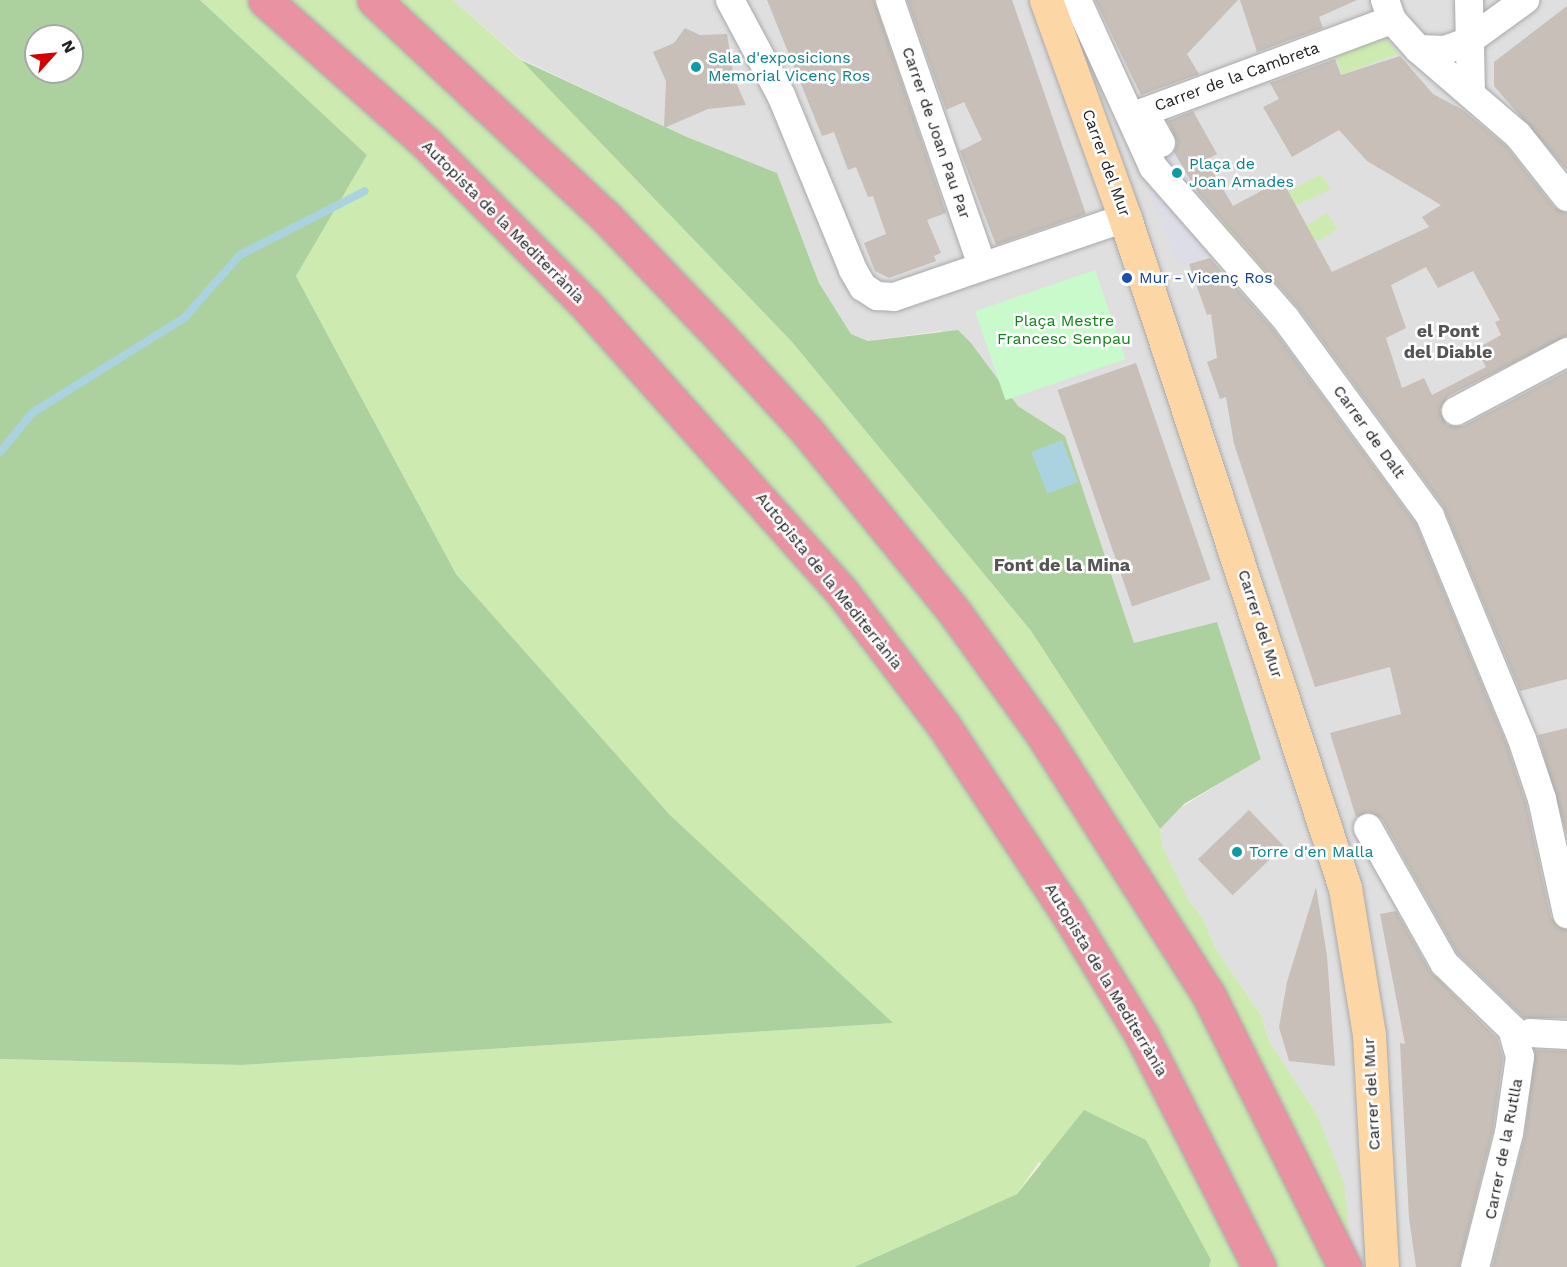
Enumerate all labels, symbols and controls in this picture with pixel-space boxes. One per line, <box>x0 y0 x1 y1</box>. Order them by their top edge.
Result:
north arrow <box>24 24 84 84</box>
text: N <box>58 37 80 56</box>
street label: Carrer de la Cambreta <box>1152 38 1322 116</box>
street label: Carrer de Joan Pau Par <box>897 44 975 222</box>
place label: Sala d'exposicions Memorial Vicenç Ros <box>708 48 871 86</box>
marker: Sala d'exposicions Memorial Vicenç Ros <box>689 60 703 74</box>
street label: Carrer del Mur <box>1078 106 1134 220</box>
street label: Autopista de la Mediterrània <box>417 136 589 308</box>
place label: Plaça de Joan Amades <box>1189 154 1295 192</box>
marker: Plaça de Joan Amades <box>1170 166 1184 180</box>
place label: Mur - Vicenç Ros <box>1139 268 1274 288</box>
marker: Mur - Vicenç Ros <box>1120 271 1134 285</box>
park label: Plaça Mestre Francesc Senpau <box>997 311 1131 349</box>
district label: el Pont del Diable <box>1404 321 1492 364</box>
street label: Carrer de Dalt <box>1329 382 1409 482</box>
street label: Autopista de la Mediterrània <box>751 488 907 674</box>
district label: Font de la Mina <box>994 554 1130 576</box>
street label: Carrer del Mur <box>1233 567 1287 681</box>
place label: Torre d'en Malla <box>1249 842 1373 862</box>
marker: Torre d'en Malla <box>1230 845 1244 859</box>
street label: Autopista de la Mediterrània <box>1040 880 1172 1080</box>
street label: Carrer del Mur <box>1359 1037 1385 1151</box>
street label: Carrer de la Rutlla <box>1481 1076 1527 1222</box>

